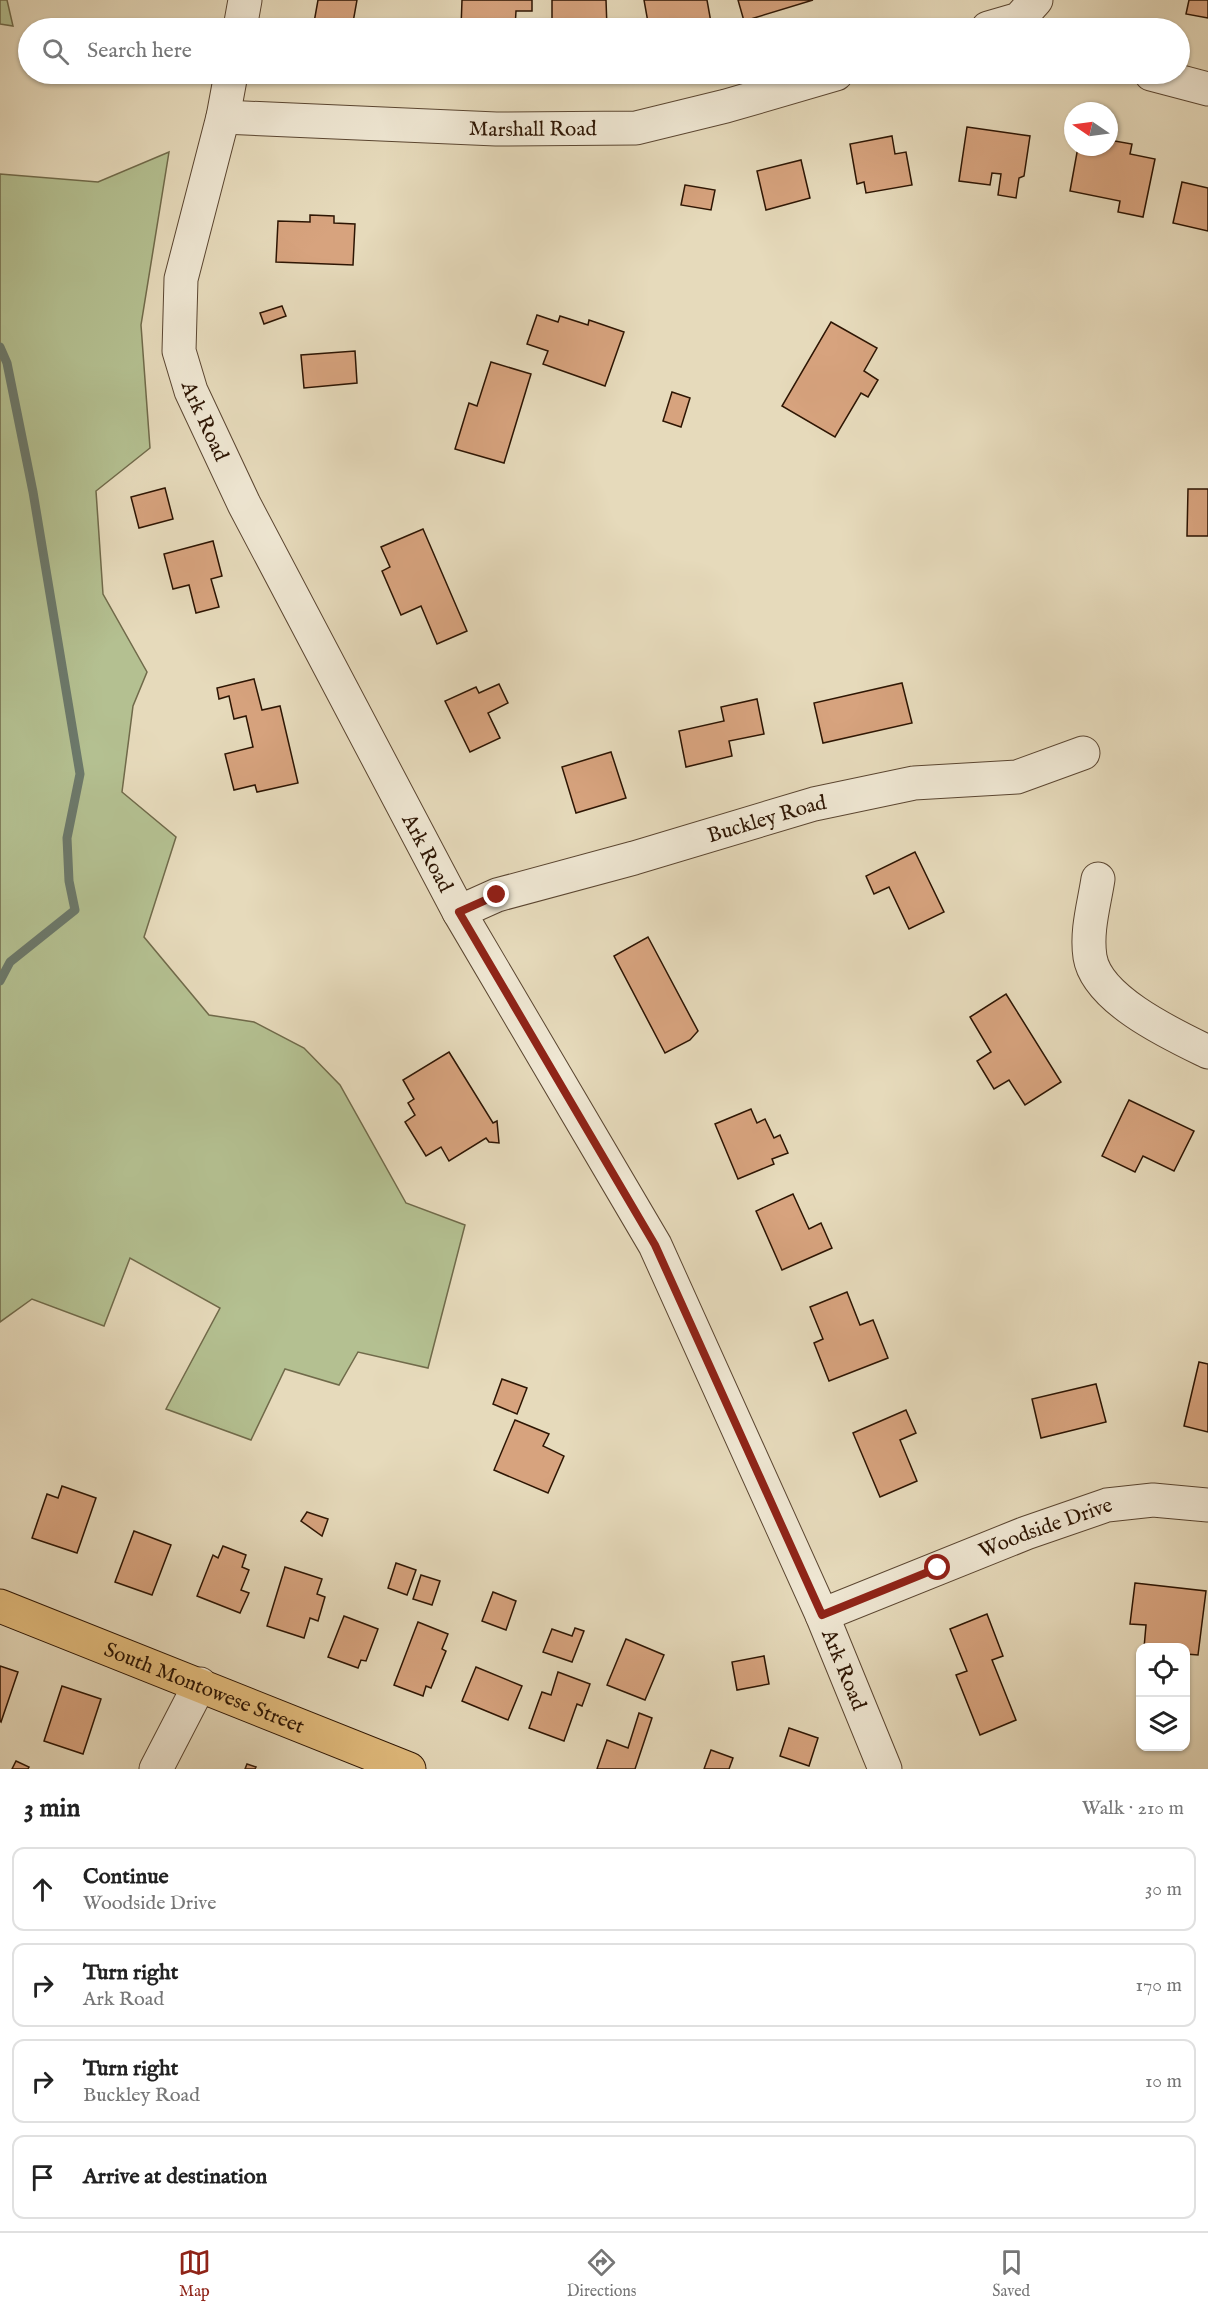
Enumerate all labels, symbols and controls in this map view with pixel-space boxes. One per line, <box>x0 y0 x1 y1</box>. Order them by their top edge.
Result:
search box <box>18 18 1190 84</box>
icon: search <box>39 35 72 68</box>
text: Search here <box>87 37 192 65</box>
north arrow <box>1064 102 1118 156</box>
street label: Marshall Road <box>468 116 598 144</box>
street label: Ark Road <box>174 378 234 467</box>
street label: Buckley Road <box>704 790 830 850</box>
street label: Ark Road <box>394 809 459 898</box>
route end <box>483 881 509 907</box>
street label: Woodside Drive <box>975 1492 1116 1566</box>
route start <box>924 1554 950 1580</box>
street label: Ark Road <box>814 1625 872 1715</box>
street label: South Montowese Street <box>100 1637 308 1741</box>
map controls <box>1136 1643 1190 1751</box>
button: locate <box>1136 1643 1190 1697</box>
button: layers <box>1136 1697 1190 1751</box>
text: 3 min <box>24 1792 80 1825</box>
text: Walk · 210 m <box>1082 1796 1184 1821</box>
text: Continue <box>83 1863 169 1891</box>
icon: ahead <box>26 1873 59 1906</box>
text: 30 m <box>1145 1877 1182 1902</box>
text: Woodside Drive <box>83 1891 216 1916</box>
text: Turn right <box>83 1959 178 1987</box>
icon: right <box>26 1969 59 2002</box>
text: 170 m <box>1136 1973 1182 1998</box>
text: Ark Road <box>83 1987 164 2012</box>
text: Turn right <box>83 2055 178 2083</box>
icon: right <box>26 2065 59 2098</box>
text: 10 m <box>1145 2069 1182 2094</box>
text: Buckley Road <box>83 2083 200 2108</box>
icon: arrive <box>26 2161 59 2194</box>
text: Arrive at destination <box>83 2163 267 2191</box>
tab: Map <box>178 2246 211 2302</box>
tab: Directions <box>567 2246 636 2302</box>
tab: Saved <box>992 2246 1030 2302</box>

